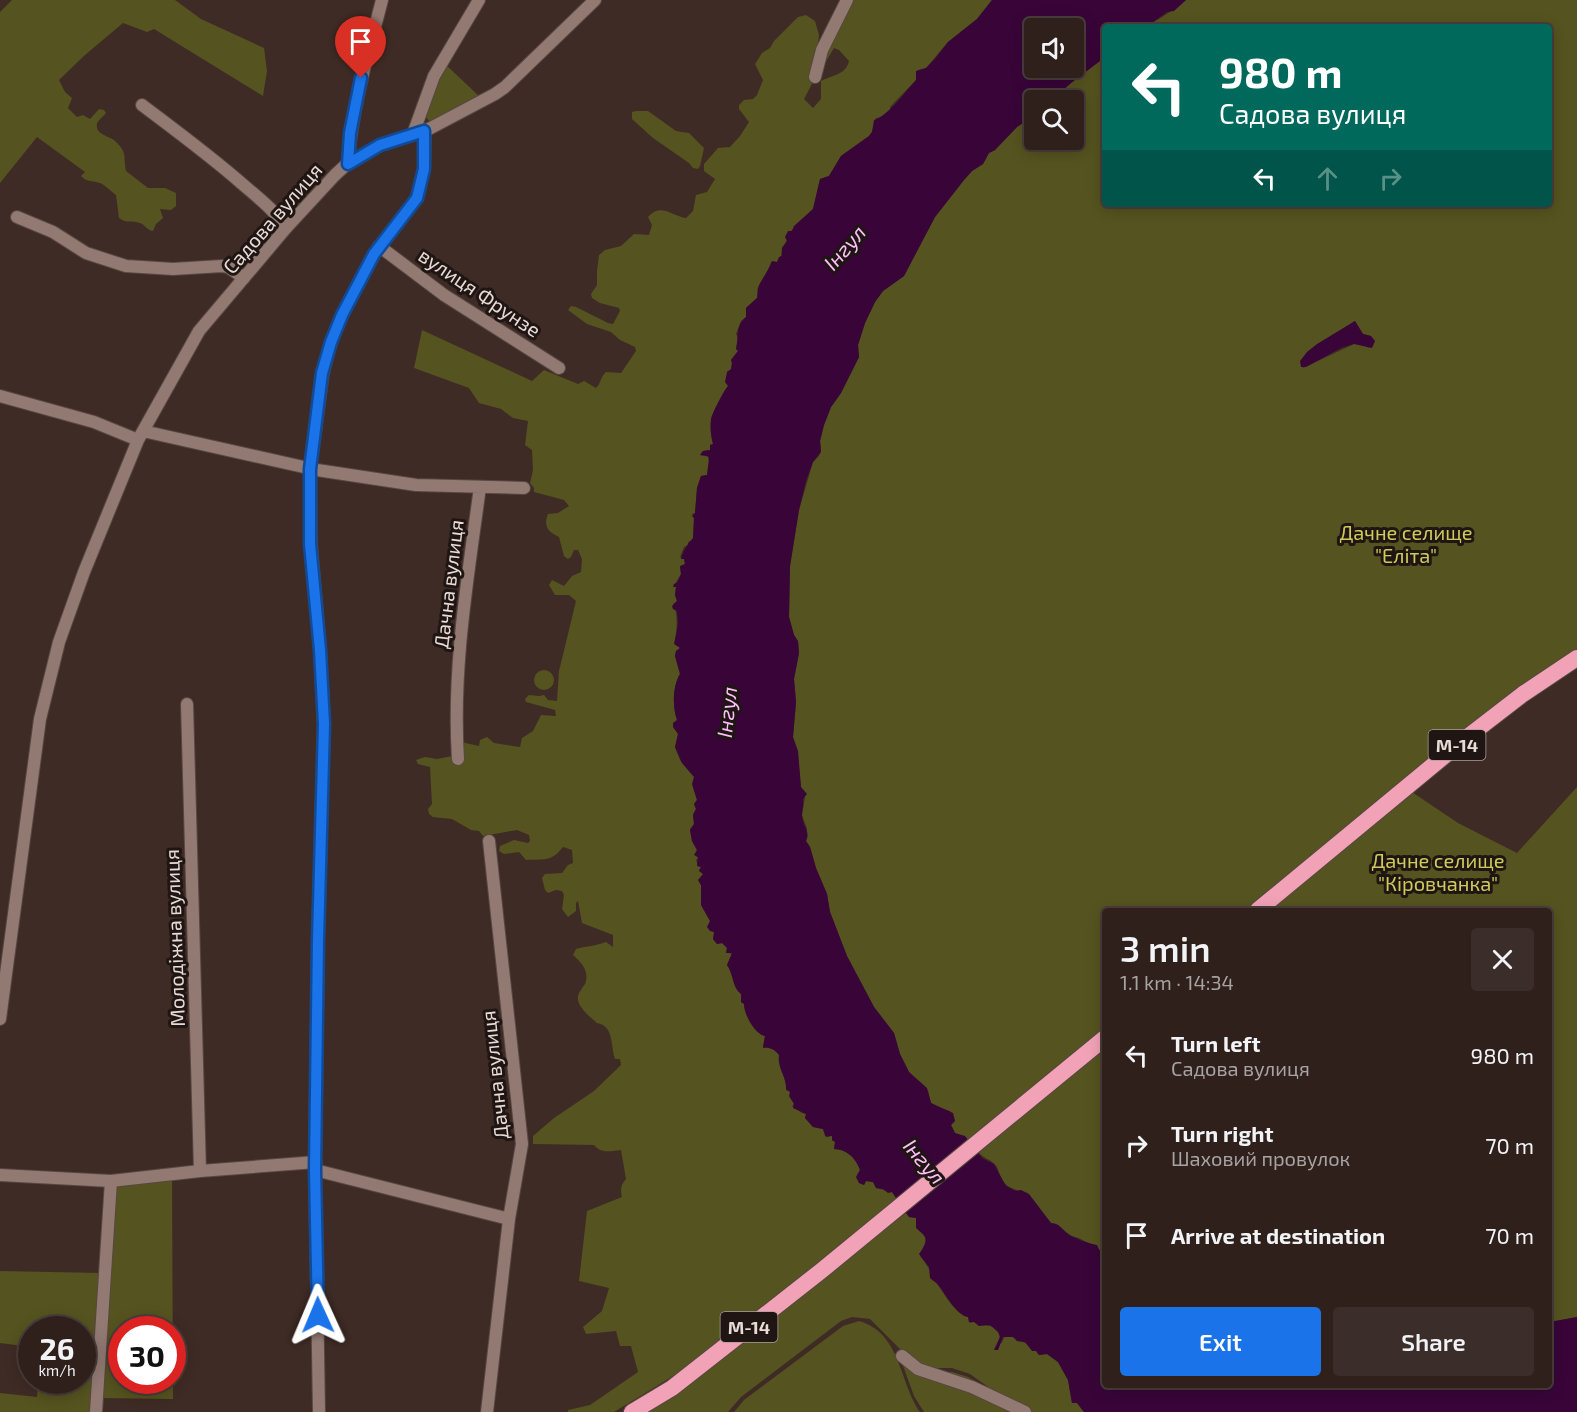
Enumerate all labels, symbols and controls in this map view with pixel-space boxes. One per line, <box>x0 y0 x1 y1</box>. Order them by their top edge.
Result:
pin <box>335 16 386 78</box>
map controls <box>1024 18 1084 150</box>
button: sound <box>1024 18 1084 78</box>
icon: arrive <box>344 25 377 58</box>
text: 980 m <box>1219 46 1343 96</box>
icon: left <box>1120 48 1198 126</box>
button: search <box>1024 90 1084 150</box>
text: Садова вулиця <box>1219 97 1406 129</box>
street label: Садова вулиця <box>217 158 327 279</box>
icon: left <box>1248 162 1281 195</box>
icon: ahead <box>1311 162 1344 195</box>
icon: right <box>1374 162 1407 195</box>
water label: Інгул <box>818 219 870 275</box>
street label: вулиця Фрунзе <box>414 242 546 343</box>
street label: Дачна вулиця <box>428 518 469 650</box>
park label: Дачне селище "Еліта" <box>1339 520 1473 567</box>
water label: Інгул <box>711 685 741 739</box>
road number: М-14 <box>1428 730 1486 760</box>
park label: Дачне селище "Кіровчанка" <box>1371 848 1505 895</box>
street label: Молодіжна вулиця <box>159 849 190 1027</box>
text: 3 min <box>1120 926 1211 969</box>
button: close <box>1471 928 1534 991</box>
text: 1.1 km · 14:34 <box>1120 970 1234 994</box>
street label: Дачна вулиця <box>475 1009 514 1141</box>
text: Turn left <box>1171 1030 1260 1056</box>
icon: left <box>1120 1039 1153 1072</box>
text: 980 m <box>1471 1042 1534 1068</box>
text: Садова вулиця <box>1171 1056 1310 1080</box>
text: Turn right <box>1171 1120 1273 1146</box>
icon: right <box>1120 1129 1153 1162</box>
text: 70 m <box>1485 1132 1534 1158</box>
water label: Інгул <box>899 1133 951 1189</box>
text: Шаховий провулок <box>1171 1146 1350 1170</box>
icon: arrive <box>1120 1219 1153 1252</box>
text: Arrive at destination <box>1171 1222 1385 1248</box>
text: 70 m <box>1485 1222 1534 1248</box>
position arrow <box>286 1283 350 1347</box>
button: Exit <box>1120 1307 1321 1376</box>
button: Share <box>1333 1307 1534 1376</box>
road number: М-14 <box>720 1312 777 1342</box>
speed limit sign: 30 <box>108 1316 186 1394</box>
text: 26 <box>39 1330 75 1366</box>
text: km/h <box>38 1361 76 1379</box>

